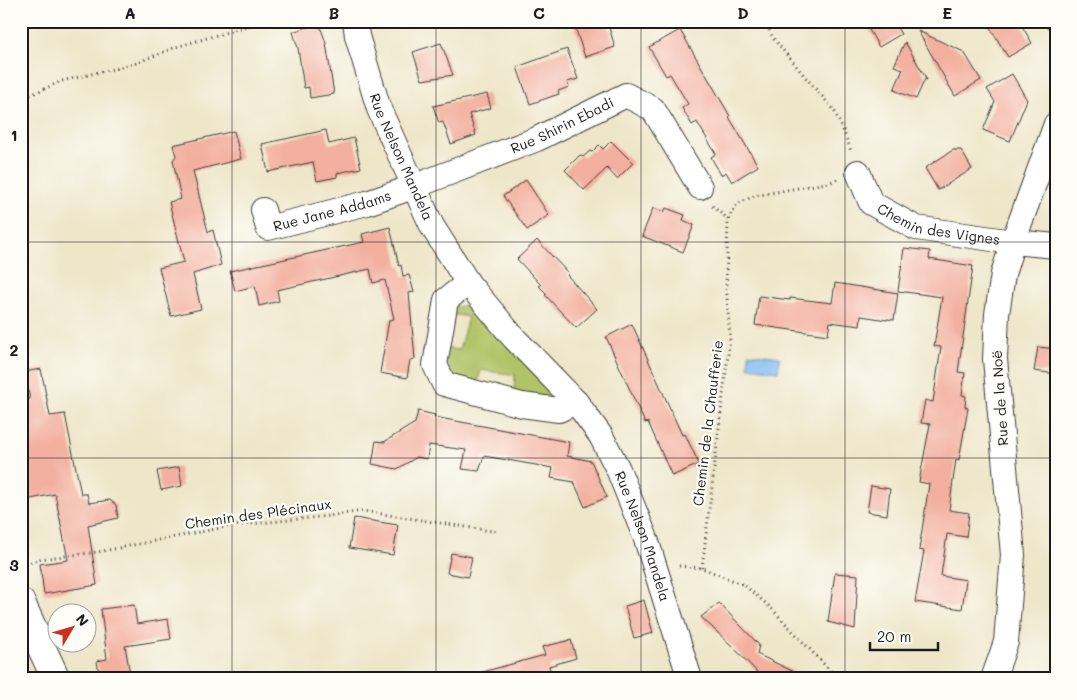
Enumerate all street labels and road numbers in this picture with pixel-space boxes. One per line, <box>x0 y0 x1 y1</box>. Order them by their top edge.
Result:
street label: Rue Nelson Mandela <box>366 91 438 223</box>
street label: Rue Shirin Ebadi <box>508 92 617 157</box>
street label: Rue Jane Addams <box>271 185 393 235</box>
street label: Chemin des Vignes <box>874 198 1001 249</box>
street label: Chemin de la Chaufferie <box>688 339 727 507</box>
street label: Rue de la Noë <box>987 350 1012 446</box>
street label: Rue Nelson Mandela <box>611 468 675 604</box>
street label: Chemin des Plécinaux <box>184 494 332 533</box>

